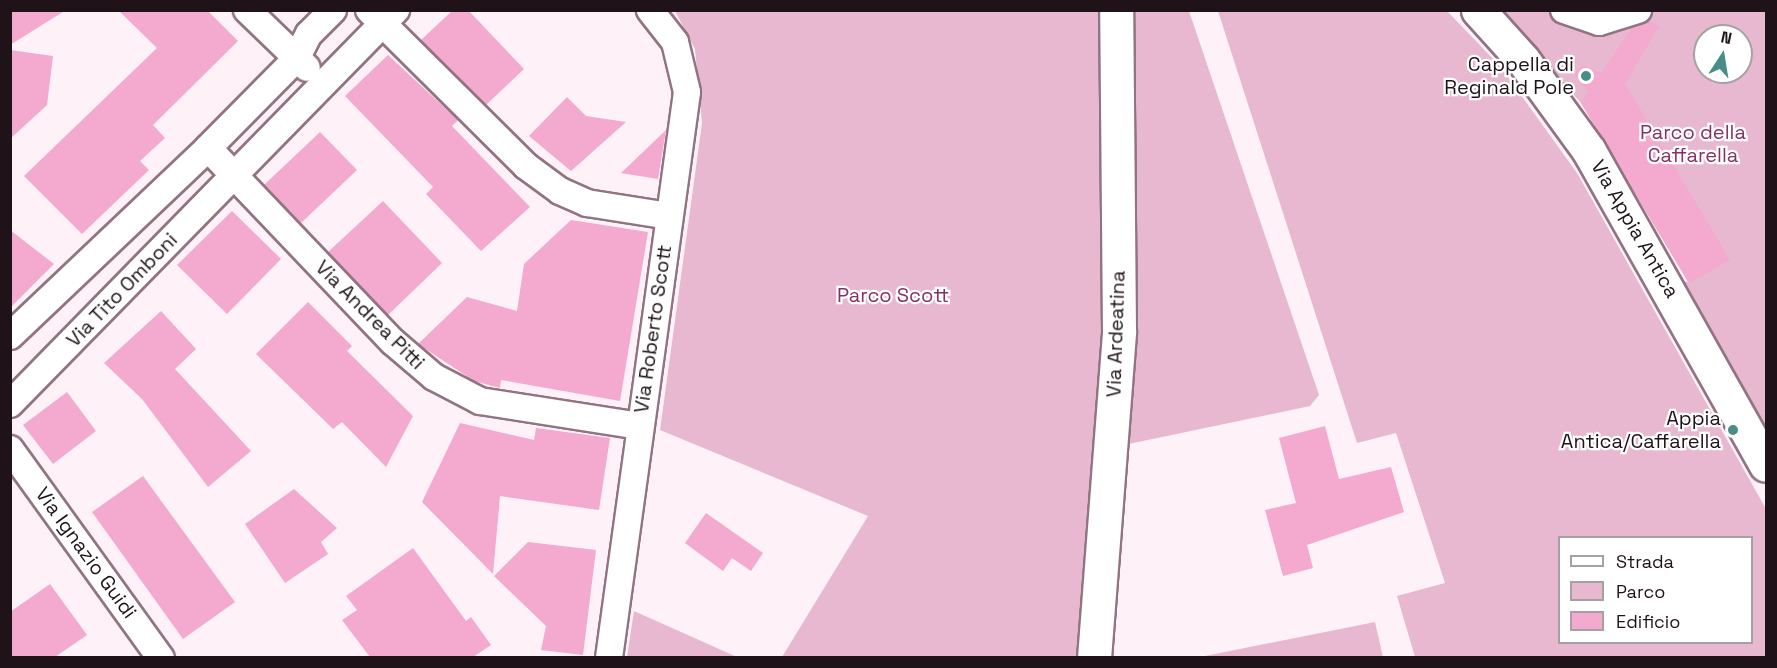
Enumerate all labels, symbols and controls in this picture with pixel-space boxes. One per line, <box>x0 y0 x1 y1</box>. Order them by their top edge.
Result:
north arrow <box>1693 24 1753 84</box>
text: N <box>1719 26 1734 49</box>
place label: Cappella di Reginald Pole <box>1444 52 1574 99</box>
marker: Cappella di Reginald Pole <box>1579 69 1593 83</box>
park label: Parco della Caffarella <box>1640 121 1746 168</box>
street label: Via Appia Antica <box>1586 155 1684 303</box>
street label: Via Tito Omboni <box>61 228 183 352</box>
street label: Via Roberto Scott <box>629 243 677 415</box>
street label: Via Andrea Pitti <box>310 255 430 375</box>
street label: Via Ardeatina <box>1102 270 1130 398</box>
park label: Parco Scott <box>837 283 949 307</box>
place label: Appia Antica/Caffarella <box>1561 406 1721 453</box>
marker: Appia Antica/Caffarella <box>1726 423 1740 437</box>
street label: Via Ignazio Guidi <box>30 483 142 623</box>
legend <box>1558 536 1753 644</box>
text: Strada <box>1616 550 1674 573</box>
text: Parco <box>1616 580 1665 603</box>
text: Edificio <box>1616 610 1680 633</box>

